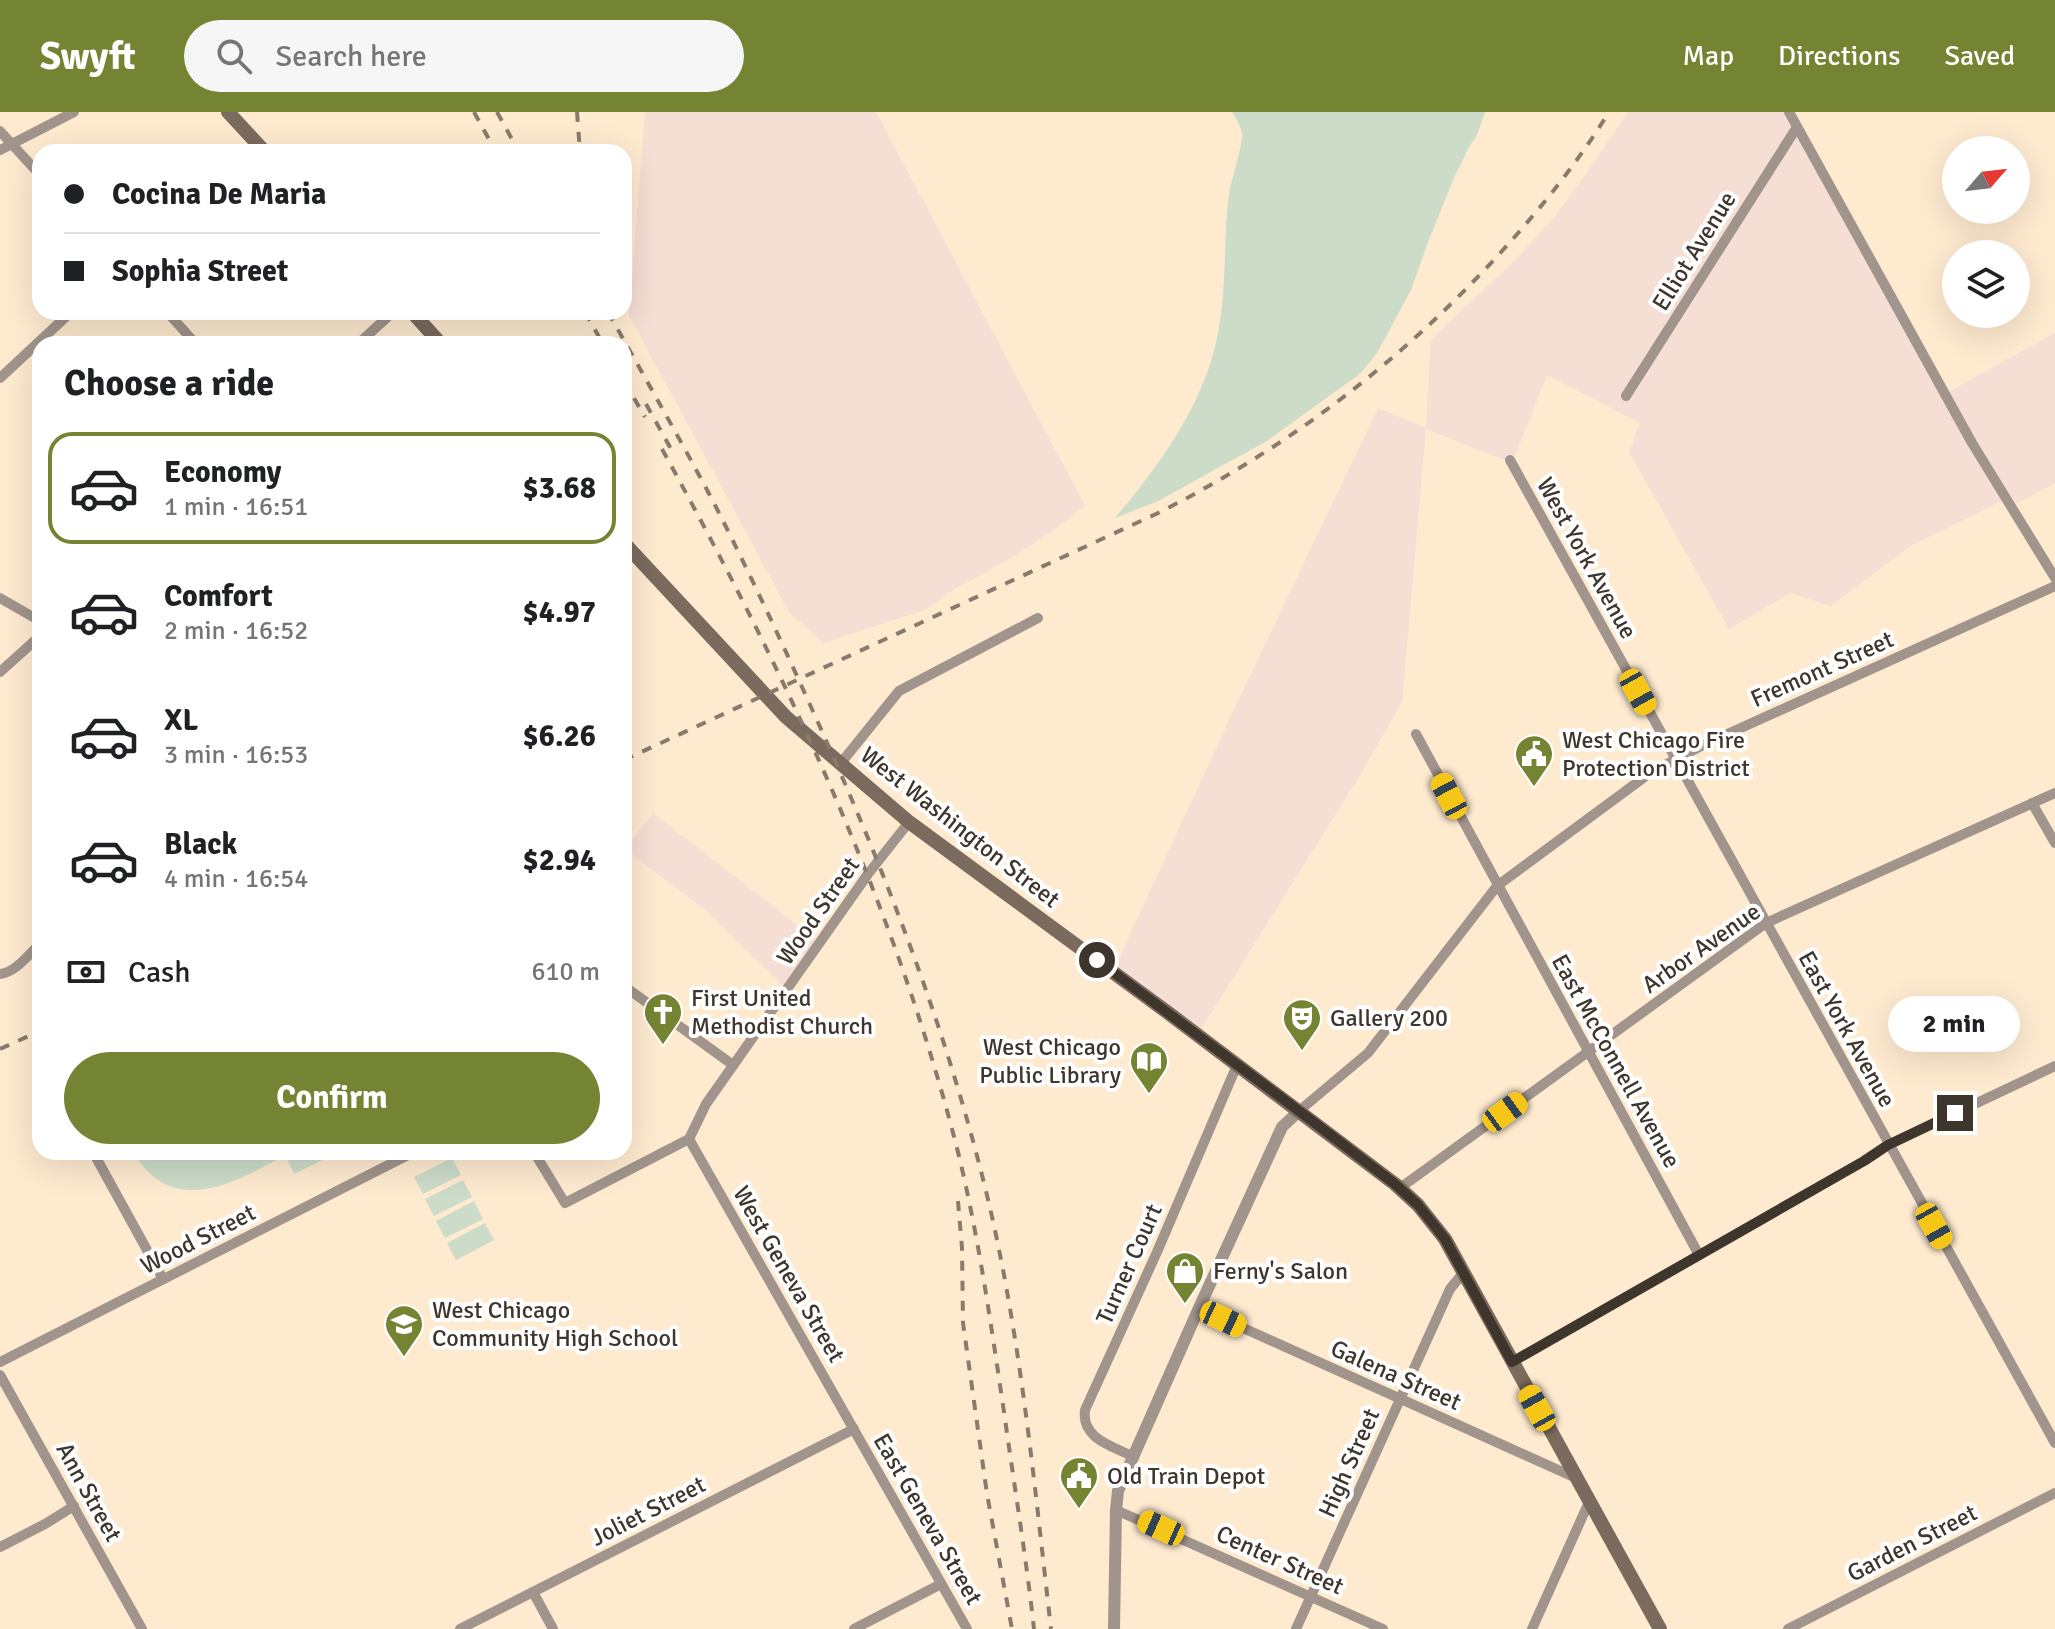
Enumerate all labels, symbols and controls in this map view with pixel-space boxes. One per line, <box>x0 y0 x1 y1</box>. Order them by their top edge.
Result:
search box <box>184 20 744 92</box>
text: Swyft <box>40 33 136 80</box>
icon: search <box>212 34 256 78</box>
text: Search here <box>276 38 427 75</box>
text: Map <box>1682 39 1734 73</box>
text: Directions <box>1778 39 1900 73</box>
text: Saved <box>1944 39 2015 73</box>
north arrow <box>1942 136 2030 224</box>
map controls <box>1942 136 2030 328</box>
text: Cocina De Maria <box>112 176 326 213</box>
street label: Elliot Avenue <box>1646 186 1742 316</box>
button: layers <box>1942 240 2030 328</box>
text: Sophia Street <box>112 253 288 290</box>
text: Choose a ride <box>64 361 274 406</box>
icon: car <box>68 452 140 524</box>
text: Economy <box>164 454 281 491</box>
text: $3.68 <box>523 470 596 507</box>
street label: West York Avenue <box>1530 472 1644 644</box>
text: 1 min · 16:51 <box>164 491 308 523</box>
icon: car <box>68 576 140 648</box>
text: Comfort <box>164 578 273 615</box>
text: $4.97 <box>523 594 596 631</box>
text: 2 min · 16:52 <box>164 615 308 647</box>
street label: Fremont Street <box>1746 624 1898 714</box>
car <box>1616 665 1660 719</box>
icon: car <box>68 700 140 772</box>
text: XL <box>164 702 198 739</box>
text: $6.26 <box>523 718 596 755</box>
place label: West Chicago Fire Protection District <box>1562 725 1750 783</box>
public building icon: West Chicago Fire Protection District <box>1513 733 1555 788</box>
text: 3 min · 16:53 <box>164 739 308 771</box>
street label: West Washington Street <box>854 740 1066 914</box>
car <box>1427 769 1471 823</box>
icon: car <box>68 824 140 896</box>
text: Black <box>164 826 237 863</box>
text: $2.94 <box>523 842 596 879</box>
street label: Wood Street <box>770 851 866 971</box>
text: 4 min · 16:54 <box>164 863 308 895</box>
street label: Arbor Avenue <box>1636 896 1766 1000</box>
route start <box>1079 942 1115 978</box>
street label: East York Avenue <box>1792 946 1902 1112</box>
street label: East McConnell Avenue <box>1545 949 1687 1173</box>
icon: cash <box>64 950 108 994</box>
text: Cash <box>128 954 191 991</box>
text: 610 m <box>531 956 600 988</box>
place label: First United Methodist Church <box>691 983 873 1041</box>
church icon: First United Methodist Church <box>642 991 684 1046</box>
theatre icon: Gallery 200 <box>1281 997 1323 1052</box>
callout: 2 min <box>1889 997 2021 1053</box>
place label: Gallery 200 <box>1330 1003 1448 1033</box>
text: 2 min <box>1923 1008 1985 1040</box>
place label: West Chicago Public Library <box>979 1032 1121 1090</box>
library icon: West Chicago Public Library <box>1128 1040 1170 1095</box>
button: Confirm <box>64 1052 600 1144</box>
car <box>1479 1088 1531 1136</box>
route end <box>1937 1095 1973 1131</box>
street label: West Geneva Street <box>726 1180 852 1368</box>
street label: Wood Street <box>136 1197 260 1281</box>
street label: Turner Court <box>1089 1199 1169 1329</box>
car <box>1912 1199 1956 1253</box>
shop icon: Ferny's Salon <box>1164 1250 1206 1305</box>
place label: Ferny's Salon <box>1213 1256 1348 1286</box>
place label: West Chicago Community High School <box>432 1295 678 1353</box>
car <box>1196 1298 1250 1340</box>
school or university icon: West Chicago Community High School <box>383 1303 425 1358</box>
street label: Galena Street <box>1326 1333 1466 1417</box>
car <box>1515 1381 1559 1435</box>
street label: High Street <box>1312 1404 1386 1522</box>
street label: East Geneva Street <box>867 1428 989 1610</box>
street label: Ann Street <box>50 1437 128 1547</box>
public building icon: Old Train Depot <box>1058 1455 1100 1510</box>
place label: Old Train Depot <box>1107 1461 1265 1491</box>
street label: Joliet Street <box>586 1469 710 1553</box>
street label: Garden Street <box>1842 1497 1982 1589</box>
car <box>1134 1507 1188 1549</box>
street label: Center Street <box>1212 1519 1348 1601</box>

